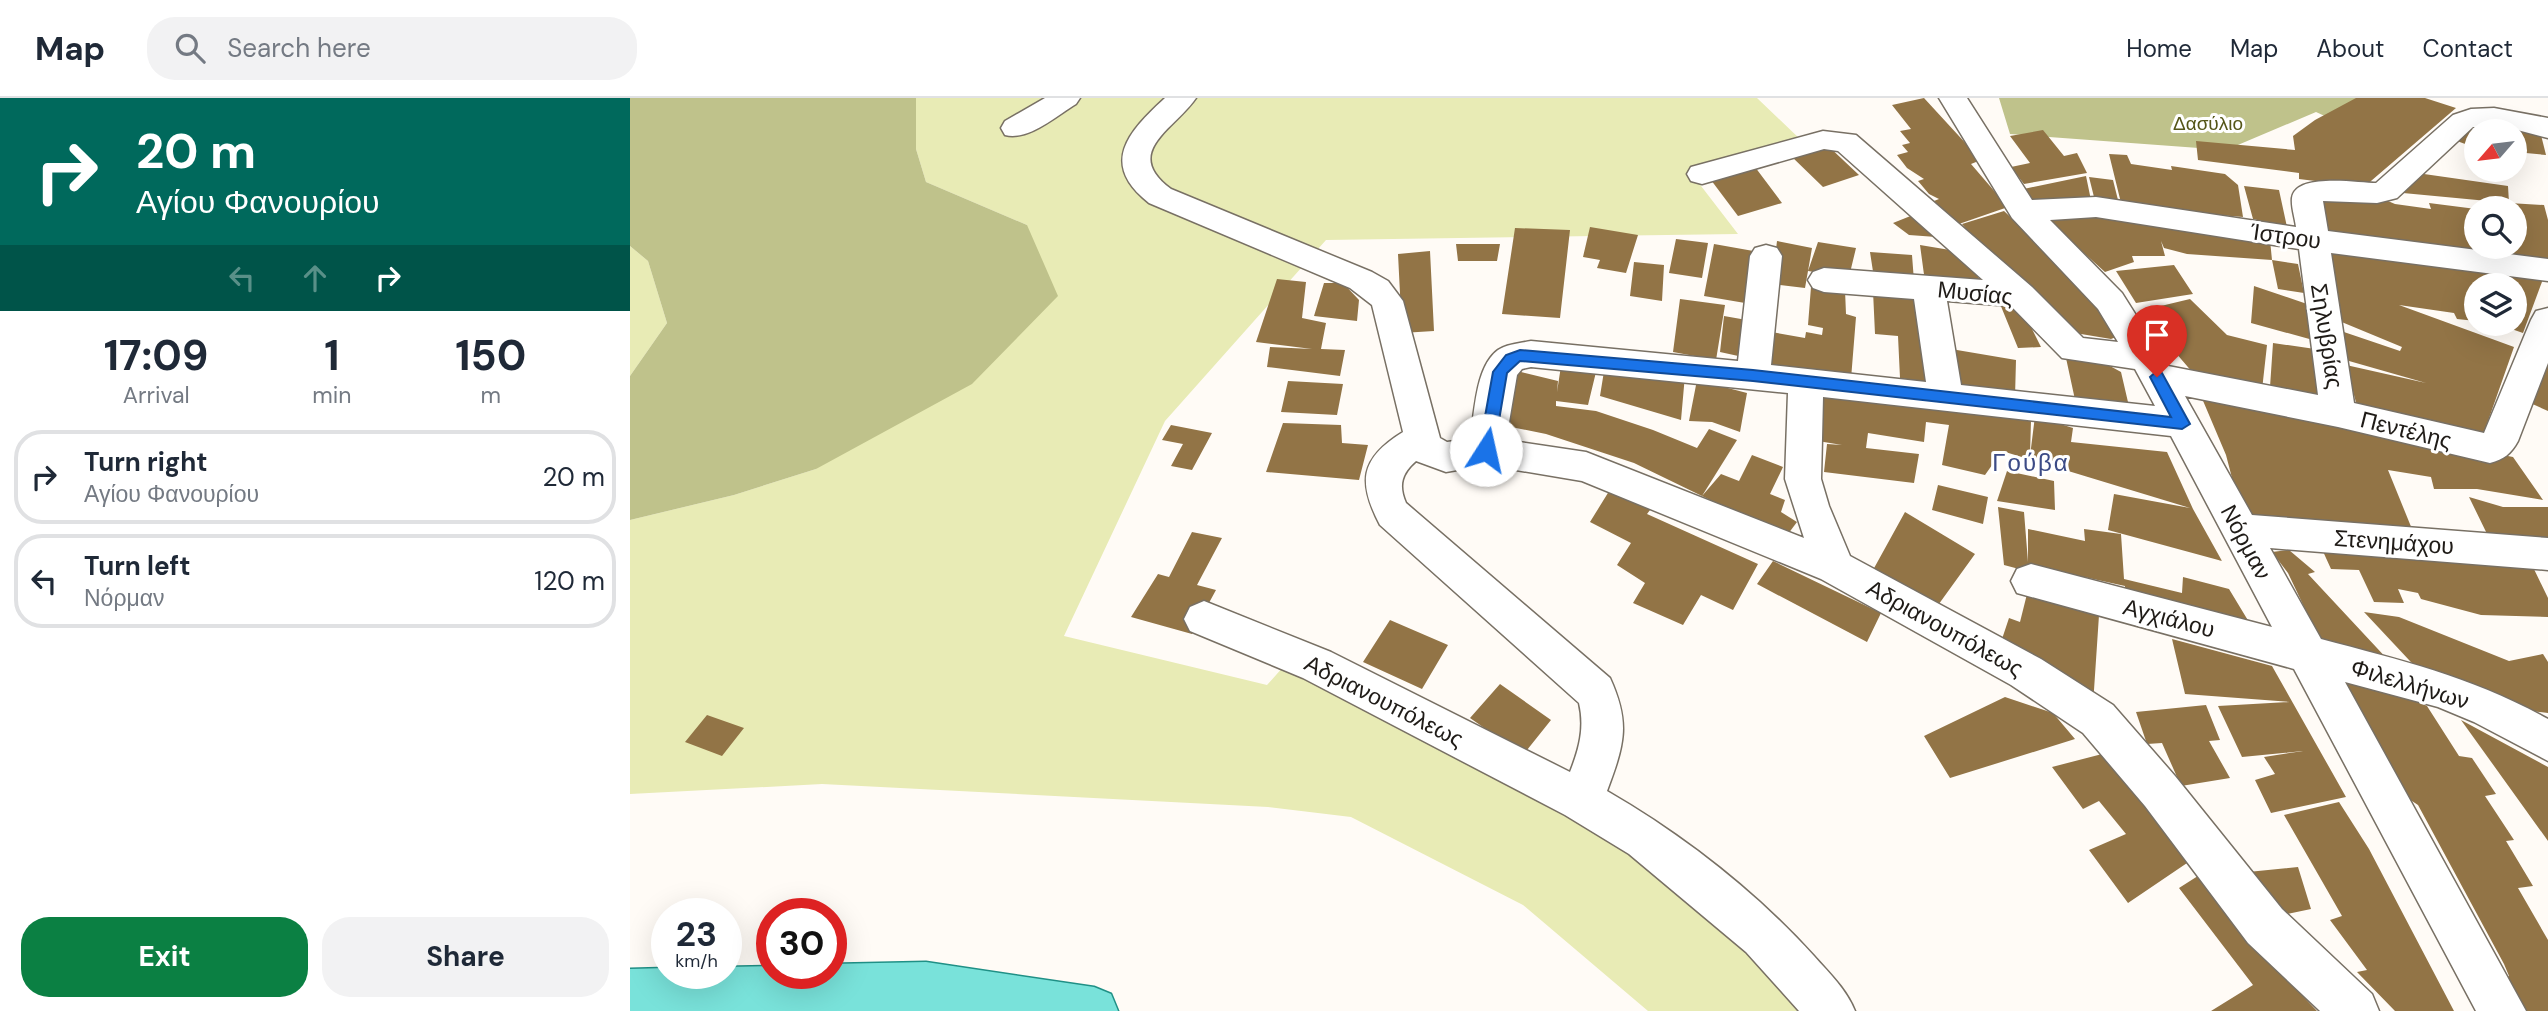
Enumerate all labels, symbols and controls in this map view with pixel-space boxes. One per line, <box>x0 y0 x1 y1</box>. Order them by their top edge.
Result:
search box <box>147 17 637 80</box>
text: Map <box>35 27 105 70</box>
icon: search <box>171 29 209 67</box>
text: Search here <box>227 31 371 65</box>
text: Home <box>2126 33 2192 64</box>
text: Map <box>2230 33 2278 64</box>
text: About <box>2316 33 2385 64</box>
text: Contact <box>2423 33 2513 64</box>
park label: Δασύλιο <box>2173 111 2243 136</box>
text: 20 m <box>136 119 256 183</box>
north arrow <box>2464 119 2527 182</box>
map controls <box>2464 119 2527 336</box>
icon: right <box>21 126 112 217</box>
text: Αγίου Φανουρίου <box>136 181 380 223</box>
button: search <box>2464 196 2527 259</box>
street label: Ίστρου <box>2248 216 2323 256</box>
icon: left <box>223 259 261 297</box>
icon: ahead <box>296 259 334 297</box>
icon: right <box>369 259 407 297</box>
button: layers <box>2464 273 2527 336</box>
street label: Μυσίας <box>1936 274 2014 312</box>
street label: Σηλυβρίας <box>2304 281 2350 391</box>
pin <box>2127 305 2187 377</box>
icon: arrive <box>2138 316 2176 354</box>
text: 17:09 <box>104 328 209 383</box>
text: 1 <box>324 328 340 383</box>
text: 150 <box>455 328 526 383</box>
text: Arrival <box>123 380 190 410</box>
text: min <box>312 380 351 410</box>
text: m <box>480 380 501 410</box>
street label: Πεντέλης <box>2357 404 2455 456</box>
position arrow <box>1449 413 1523 487</box>
text: Turn right <box>84 445 208 479</box>
district label: Γούβα <box>1992 447 2070 478</box>
icon: right <box>25 458 63 496</box>
text: 20 m <box>542 460 605 494</box>
text: Αγίου Φανουρίου <box>84 479 259 509</box>
street label: Νόρμαν <box>2214 499 2278 585</box>
street label: Στενημάχου <box>2333 523 2455 561</box>
text: Turn left <box>84 549 191 583</box>
icon: left <box>25 562 63 600</box>
text: 120 m <box>534 564 605 598</box>
street label: Αδριανουπόλεως <box>1861 573 2029 683</box>
text: Νόρμαν <box>84 583 165 613</box>
street label: Αγχιάλου <box>2120 591 2218 645</box>
street label: Αδριανουπόλεως <box>1299 648 1469 754</box>
street label: Φιλελλήνων <box>2347 652 2473 716</box>
speed limit sign: 30 <box>756 898 847 989</box>
text: 23 <box>676 911 717 957</box>
button: Exit <box>21 917 308 997</box>
button: Share <box>322 917 609 997</box>
text: km/h <box>675 949 718 973</box>

